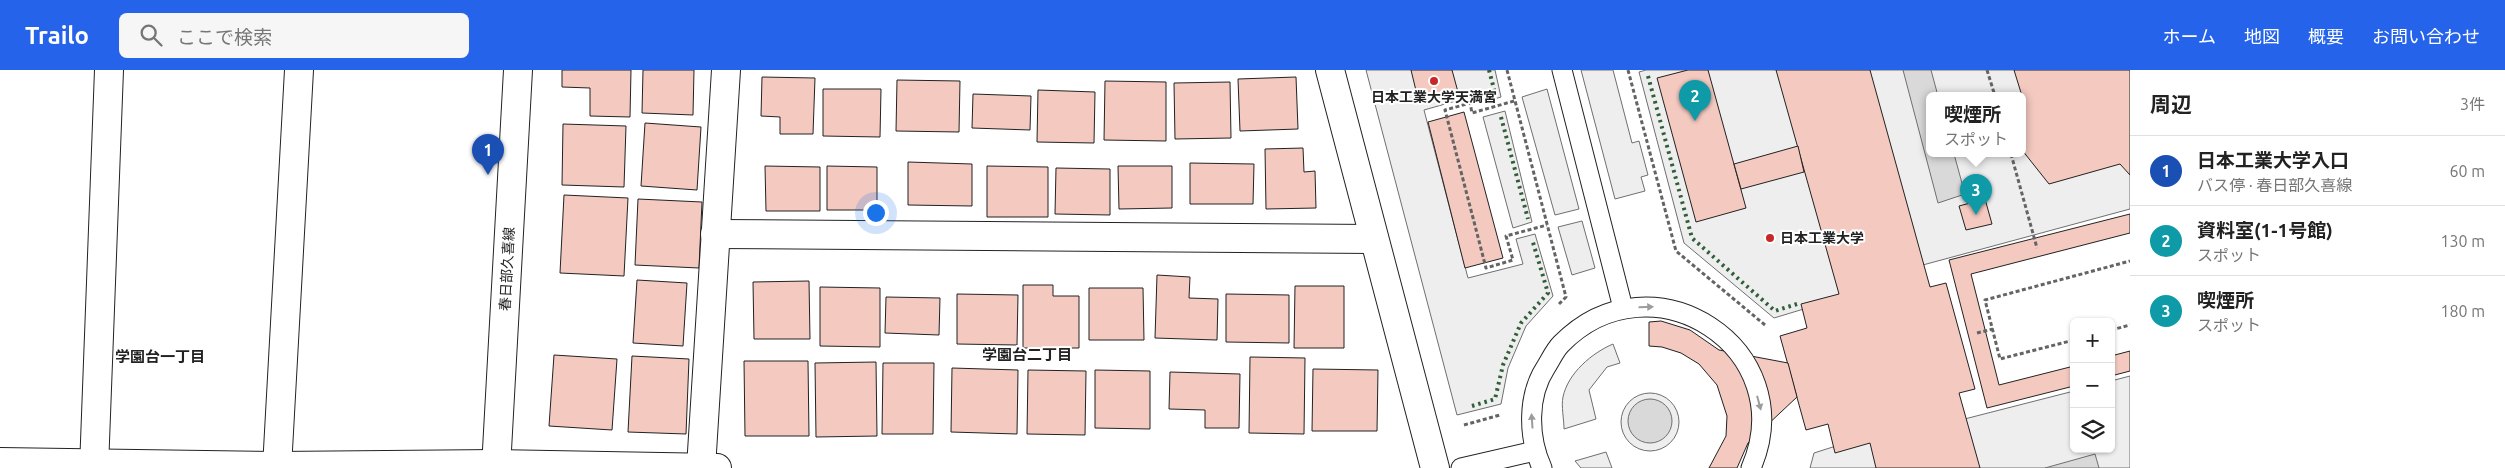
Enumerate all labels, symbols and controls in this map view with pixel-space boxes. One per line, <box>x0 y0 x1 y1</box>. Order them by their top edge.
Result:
search box <box>119 13 469 58</box>
icon: search <box>137 21 165 49</box>
text: Trailo <box>25 22 89 49</box>
text: ここで検索 <box>177 26 272 48</box>
text: ホーム <box>2163 26 2216 46</box>
text: 地図 <box>2244 26 2280 46</box>
text: 概要 <box>2308 26 2344 46</box>
text: お問い合わせ <box>2372 26 2480 46</box>
marker: 日本工業大学天満宮 <box>1428 75 1440 87</box>
pin: 2 <box>1679 80 1711 121</box>
place label: 日本工業大学天満宮 <box>1371 89 1497 105</box>
popup <box>1926 92 2026 157</box>
text: 周辺 <box>2150 92 2192 116</box>
text: 3件 <box>2460 95 2485 113</box>
text: 喫煙所 <box>1944 103 2001 125</box>
text: スポット <box>1944 130 2008 148</box>
pin: 1 <box>472 134 504 175</box>
text: 日本工業大学入口 <box>2197 149 2349 171</box>
text: 1 <box>2161 162 2171 180</box>
text: 60 m <box>2449 162 2485 180</box>
pin: 3 <box>1960 174 1992 215</box>
text: バス停 · 春日部久喜線 <box>2197 176 2352 194</box>
your location <box>863 200 889 226</box>
text: 資料室(1-1号館) <box>2197 219 2333 241</box>
street label: 春日部久喜線 <box>497 227 517 311</box>
place label: 日本工業大学 <box>1780 230 1864 246</box>
marker: 日本工業大学 <box>1764 232 1776 244</box>
text: 2 <box>2161 232 2171 250</box>
text: 130 m <box>2440 232 2485 250</box>
text: スポット <box>2197 246 2261 264</box>
text: 喫煙所 <box>2197 289 2254 311</box>
text: 3 <box>2161 302 2171 320</box>
text: 180 m <box>2440 302 2485 320</box>
one-way arrow <box>1638 303 1654 311</box>
text: スポット <box>2197 316 2261 334</box>
map controls <box>2070 318 2115 453</box>
button: + <box>2070 318 2115 363</box>
district label: 学園台二丁目 <box>982 346 1072 363</box>
district label: 学園台一丁目 <box>115 348 205 365</box>
button: − <box>2070 363 2115 408</box>
one-way arrow <box>1756 395 1764 410</box>
button: layers <box>2070 408 2115 453</box>
one-way arrow <box>1528 413 1536 429</box>

